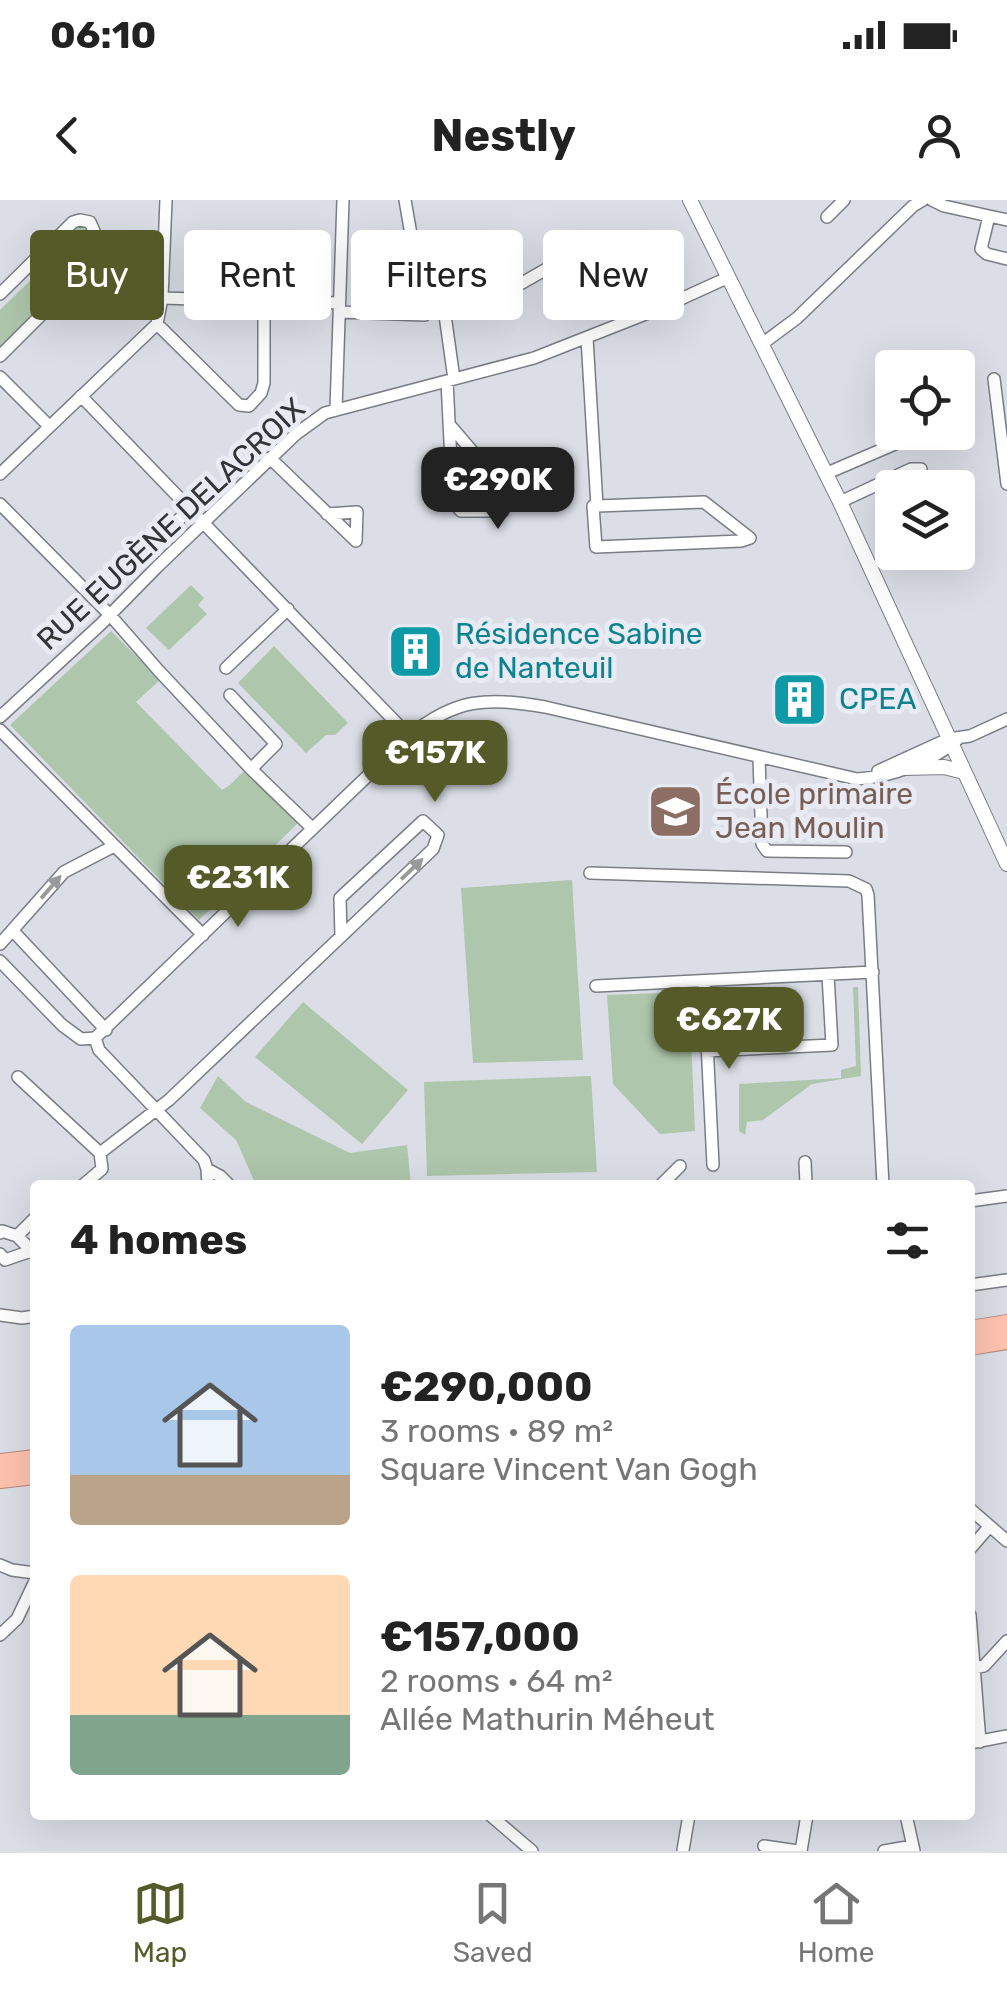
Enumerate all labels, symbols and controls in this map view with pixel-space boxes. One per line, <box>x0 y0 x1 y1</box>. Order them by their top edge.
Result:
text: 06:10 <box>50 12 156 58</box>
icon: back <box>40 108 95 163</box>
icon: person <box>912 108 967 163</box>
text: Nestly <box>431 109 576 162</box>
chip: Buy <box>30 230 164 320</box>
chip: Rent <box>184 230 331 320</box>
chip: Filters <box>351 230 523 320</box>
chip: New <box>543 230 684 320</box>
map controls <box>875 350 975 570</box>
button: locate <box>875 350 975 450</box>
street label: RUE EUGÈNE DELACROIX <box>30 390 312 658</box>
pin: €290K <box>428 447 568 532</box>
text: €290K <box>443 460 553 498</box>
button: layers <box>875 470 975 570</box>
place label: Résidence Sabine de Nanteuil <box>455 616 703 686</box>
building icon: Résidence Sabine de Nanteuil <box>386 621 446 681</box>
building icon: CPEA <box>770 669 830 729</box>
place label: CPEA <box>839 681 917 717</box>
pin: €157K <box>365 720 505 805</box>
text: €157K <box>384 733 486 771</box>
place label: École primaire Jean Moulin <box>715 776 913 846</box>
school or university icon: École primaire Jean Moulin <box>646 781 706 841</box>
pin: €231K <box>168 845 308 930</box>
text: €231K <box>186 858 290 896</box>
one-way arrow <box>400 858 424 881</box>
one-way arrow <box>39 875 61 900</box>
pin: €627K <box>659 987 799 1072</box>
text: €627K <box>676 1000 782 1038</box>
icon: filters <box>880 1213 935 1268</box>
text: 4 homes <box>70 1215 247 1265</box>
text: €290,000 <box>380 1362 593 1412</box>
icon: home <box>150 1365 270 1485</box>
text: 3 rooms · 89 m² <box>380 1412 613 1450</box>
text: Square Vincent Van Gogh <box>380 1450 758 1488</box>
text: €157,000 <box>380 1612 580 1662</box>
icon: home <box>150 1615 270 1735</box>
text: 2 rooms · 64 m² <box>380 1662 613 1700</box>
text: Allée Mathurin Méheut <box>380 1700 715 1738</box>
tab: Map <box>133 1876 188 1969</box>
tab: Saved <box>453 1876 533 1969</box>
tab: Home <box>798 1876 874 1969</box>

